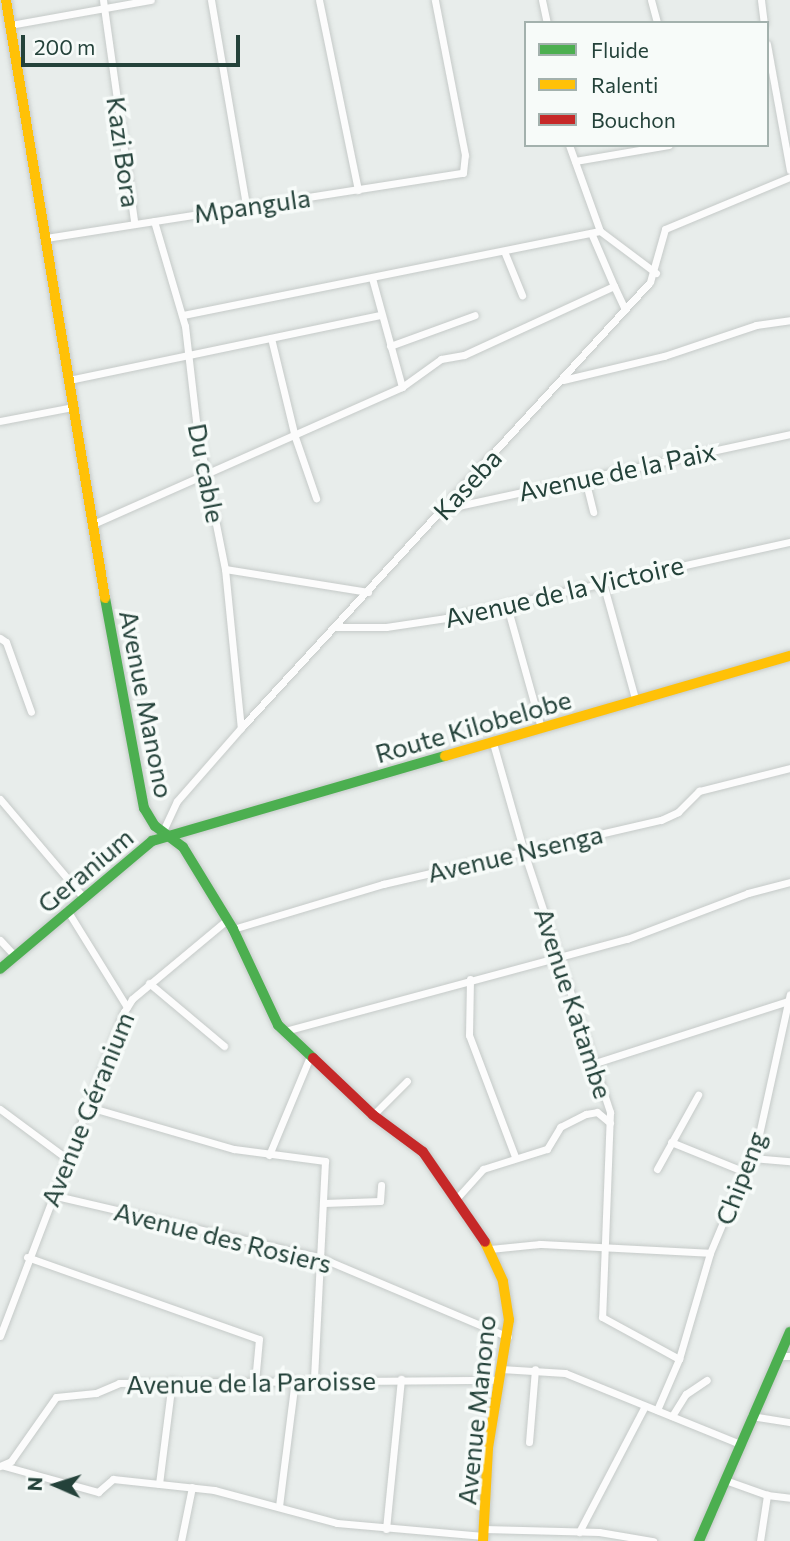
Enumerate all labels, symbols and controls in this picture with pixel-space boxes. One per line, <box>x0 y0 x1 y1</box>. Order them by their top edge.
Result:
scale bar <box>24 21 243 65</box>
legend <box>524 21 769 147</box>
text: 200 m <box>34 34 95 59</box>
text: Fluide <box>591 37 649 62</box>
text: Ralenti <box>591 72 658 97</box>
street label: Kazi Bora <box>101 95 147 209</box>
text: Bouchon <box>591 107 676 132</box>
street label: Mpangula <box>192 181 312 229</box>
street label: Du cable <box>182 421 232 525</box>
street label: Avenue de la Paix <box>515 435 719 507</box>
street label: Kaseba <box>426 442 508 526</box>
street label: Avenue de la Victoire <box>441 548 687 634</box>
street label: Avenue Manono <box>113 607 181 801</box>
street label: Route Kilobelobe <box>371 683 575 769</box>
street label: Avenue Nsenga <box>424 818 606 888</box>
street label: Geranium <box>31 821 139 919</box>
street label: Avenue Katambe <box>528 904 620 1102</box>
street label: Avenue Géranium <box>34 1007 140 1211</box>
street label: Chipeng <box>708 1127 772 1229</box>
street label: Avenue des Rosiers <box>111 1195 335 1279</box>
street label: Avenue Manono <box>451 1314 501 1506</box>
street label: Avenue de la Paroisse <box>126 1364 376 1400</box>
north arrow <box>21 1450 91 1520</box>
text: N <box>23 1476 46 1492</box>

